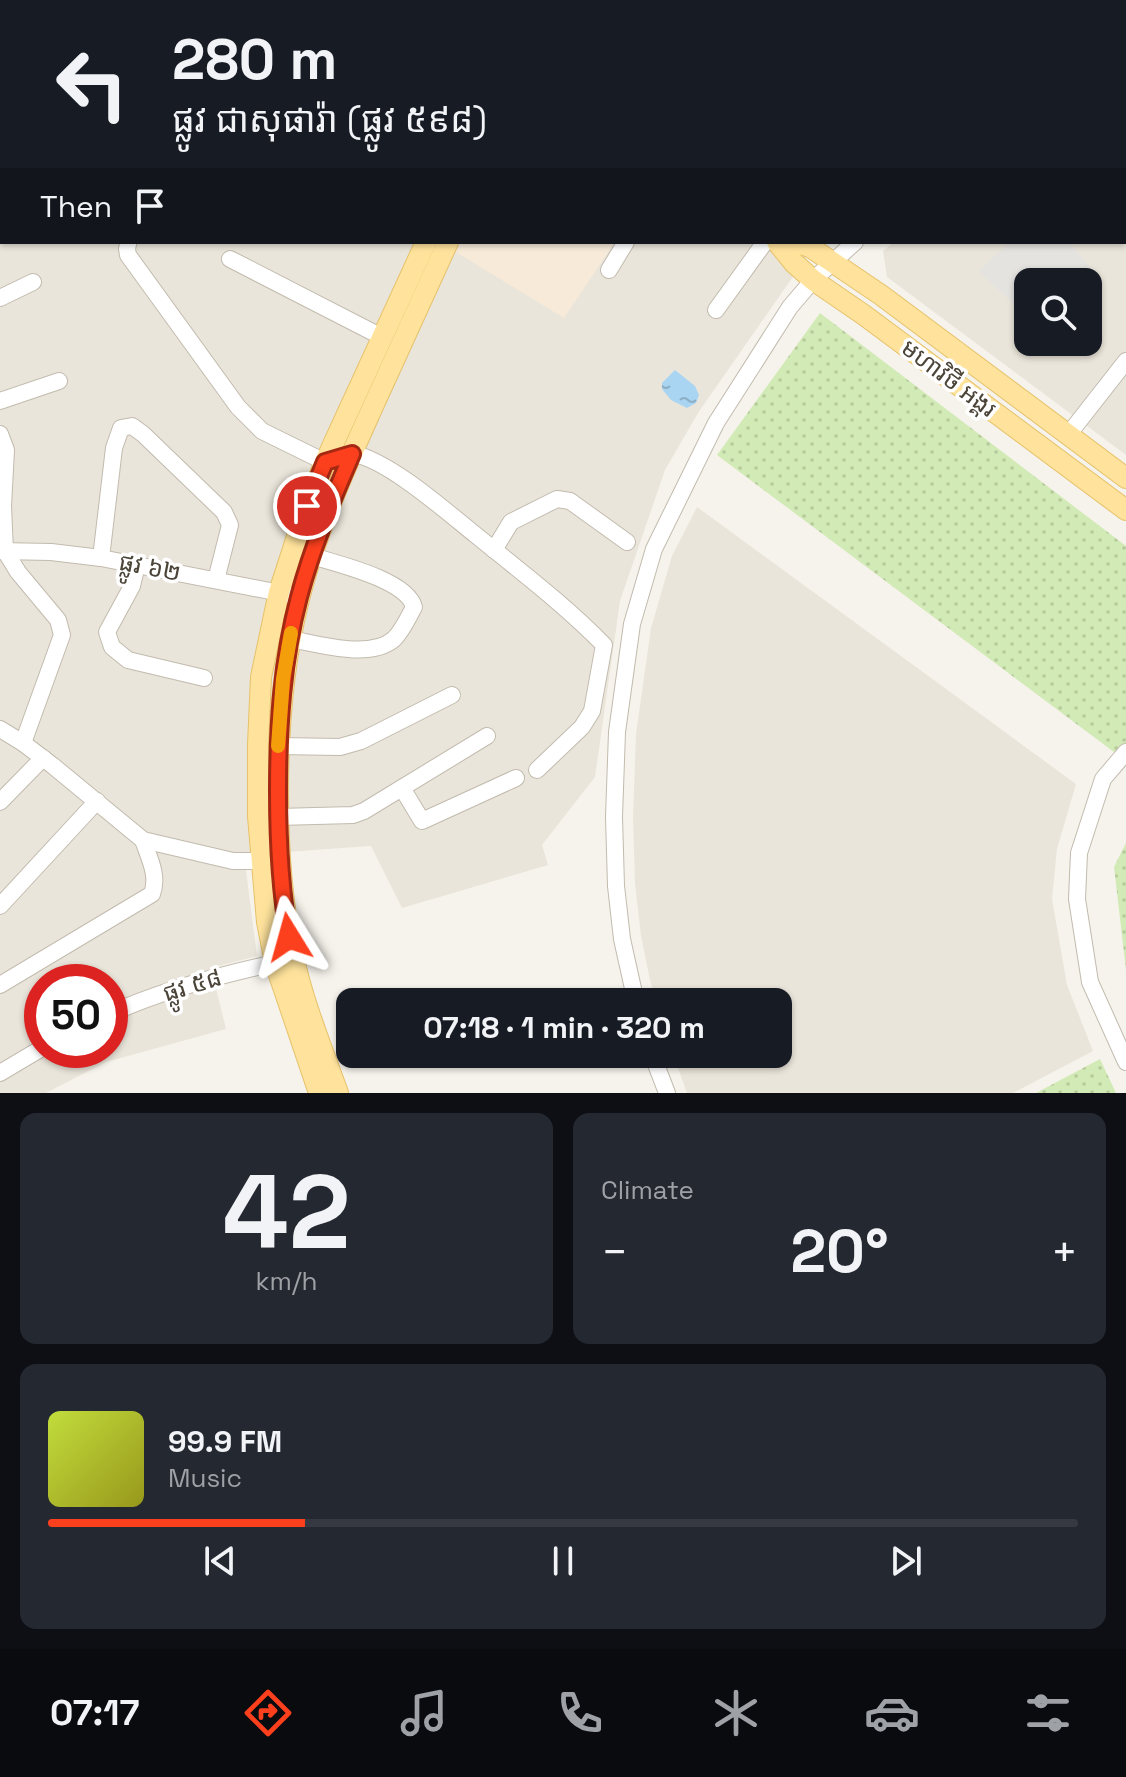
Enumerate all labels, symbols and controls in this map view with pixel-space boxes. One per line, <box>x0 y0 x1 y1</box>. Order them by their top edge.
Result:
text: 280 m <box>172 24 337 95</box>
icon: left <box>40 32 144 136</box>
text: ផ្លូវ ជាសុផារ៉ា (ផ្លូវ ៥៩៨) <box>172 97 487 143</box>
icon: arrive <box>128 184 172 228</box>
text: Then <box>40 187 112 226</box>
map controls <box>1014 268 1102 356</box>
button: search <box>1014 268 1102 356</box>
street label: មហាវិថី អង្គរ <box>895 332 1003 424</box>
pin <box>273 472 341 540</box>
icon: arrive <box>285 484 329 528</box>
street label: ផ្លូវ ៦២ <box>115 546 184 595</box>
position arrow <box>247 895 331 979</box>
street label: ផ្លូវ ៥៨ <box>159 961 227 1015</box>
speed limit sign: 50 <box>24 964 128 1068</box>
text: 07:18 · 1 min · 320 m <box>423 1008 705 1047</box>
text: 42 <box>223 1146 350 1278</box>
text: Climate <box>601 1173 694 1207</box>
text: 20° <box>790 1213 889 1290</box>
text: − <box>601 1224 628 1280</box>
text: + <box>1051 1224 1078 1280</box>
text: km/h <box>256 1264 317 1298</box>
text: 99.9 FM <box>168 1422 282 1461</box>
text: Music <box>168 1461 242 1495</box>
icon: previous <box>198 1539 242 1583</box>
icon: pause <box>541 1539 585 1583</box>
icon: next <box>884 1539 928 1583</box>
icon: directions <box>240 1685 296 1741</box>
icon: music <box>396 1685 452 1741</box>
icon: phone <box>552 1685 608 1741</box>
icon: climate <box>708 1685 764 1741</box>
icon: car <box>864 1685 920 1741</box>
icon: filters <box>1020 1685 1076 1741</box>
text: 07:17 <box>50 1690 140 1736</box>

